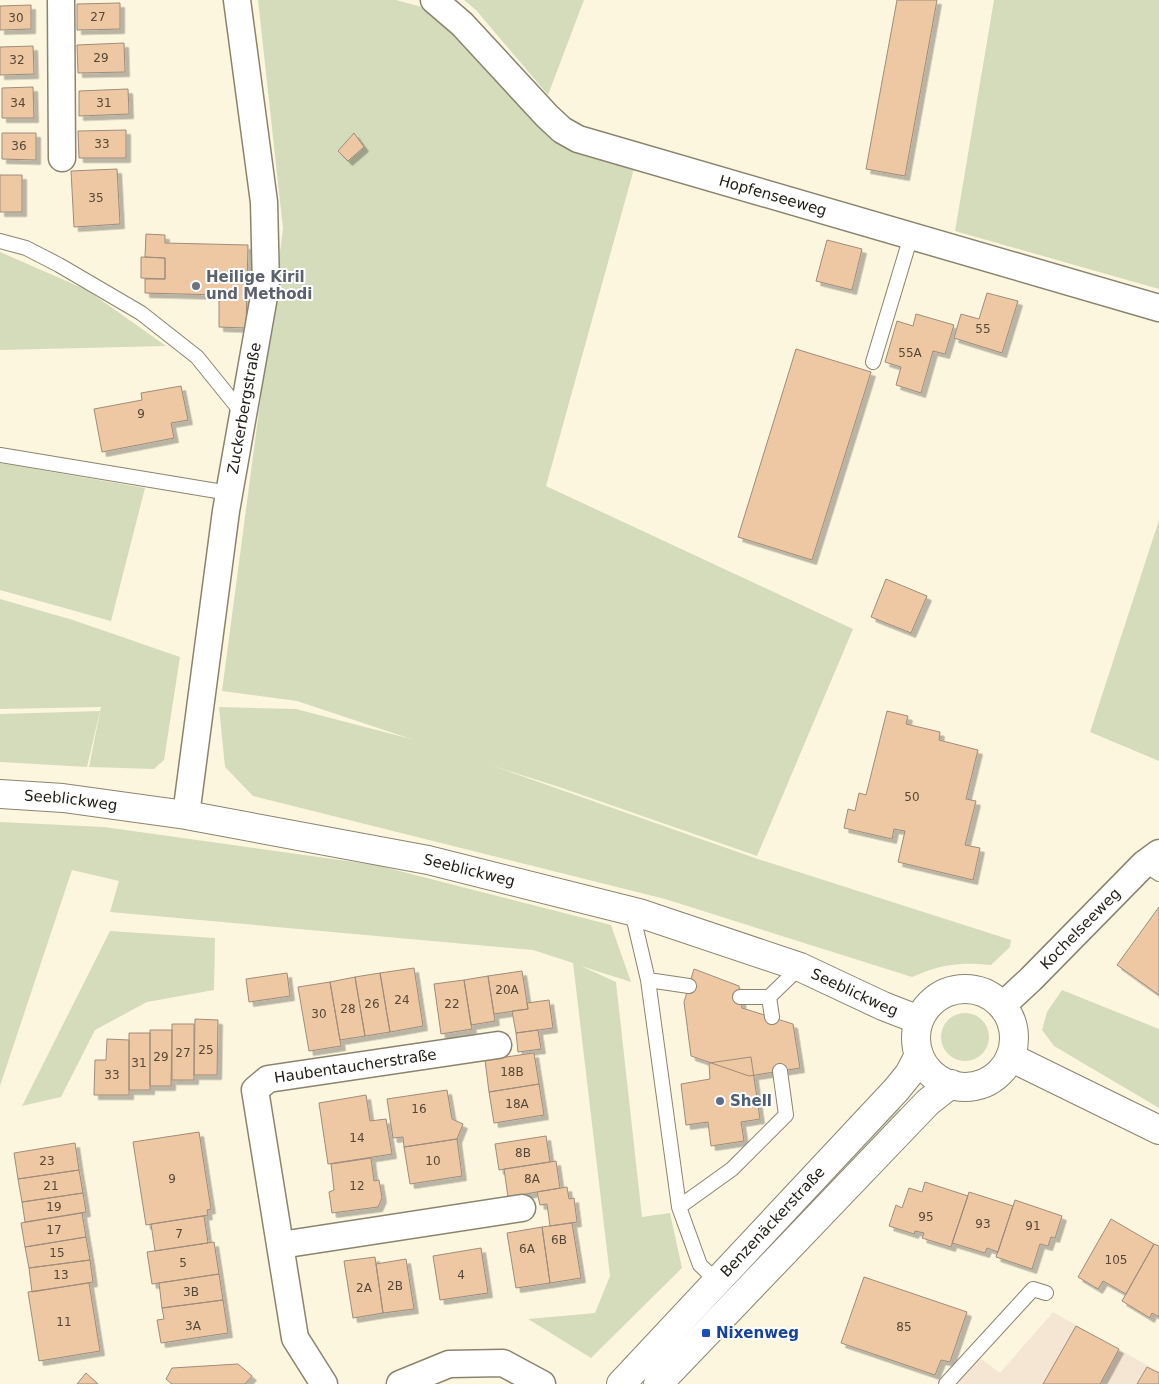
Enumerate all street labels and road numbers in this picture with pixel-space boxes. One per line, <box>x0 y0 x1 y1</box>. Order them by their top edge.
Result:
street label: Hopfenseeweg <box>717 172 829 220</box>
street label: Zuckerbergstraße <box>224 341 265 476</box>
street label: Seeblickweg <box>23 787 119 814</box>
street label: Seeblickweg <box>422 850 517 891</box>
street label: Kochelseeweg <box>1036 884 1124 973</box>
street label: Seeblickweg <box>808 964 901 1020</box>
street label: Haubentaucherstraße <box>273 1045 438 1087</box>
street label: Benzenäckerstraße <box>717 1163 829 1281</box>

